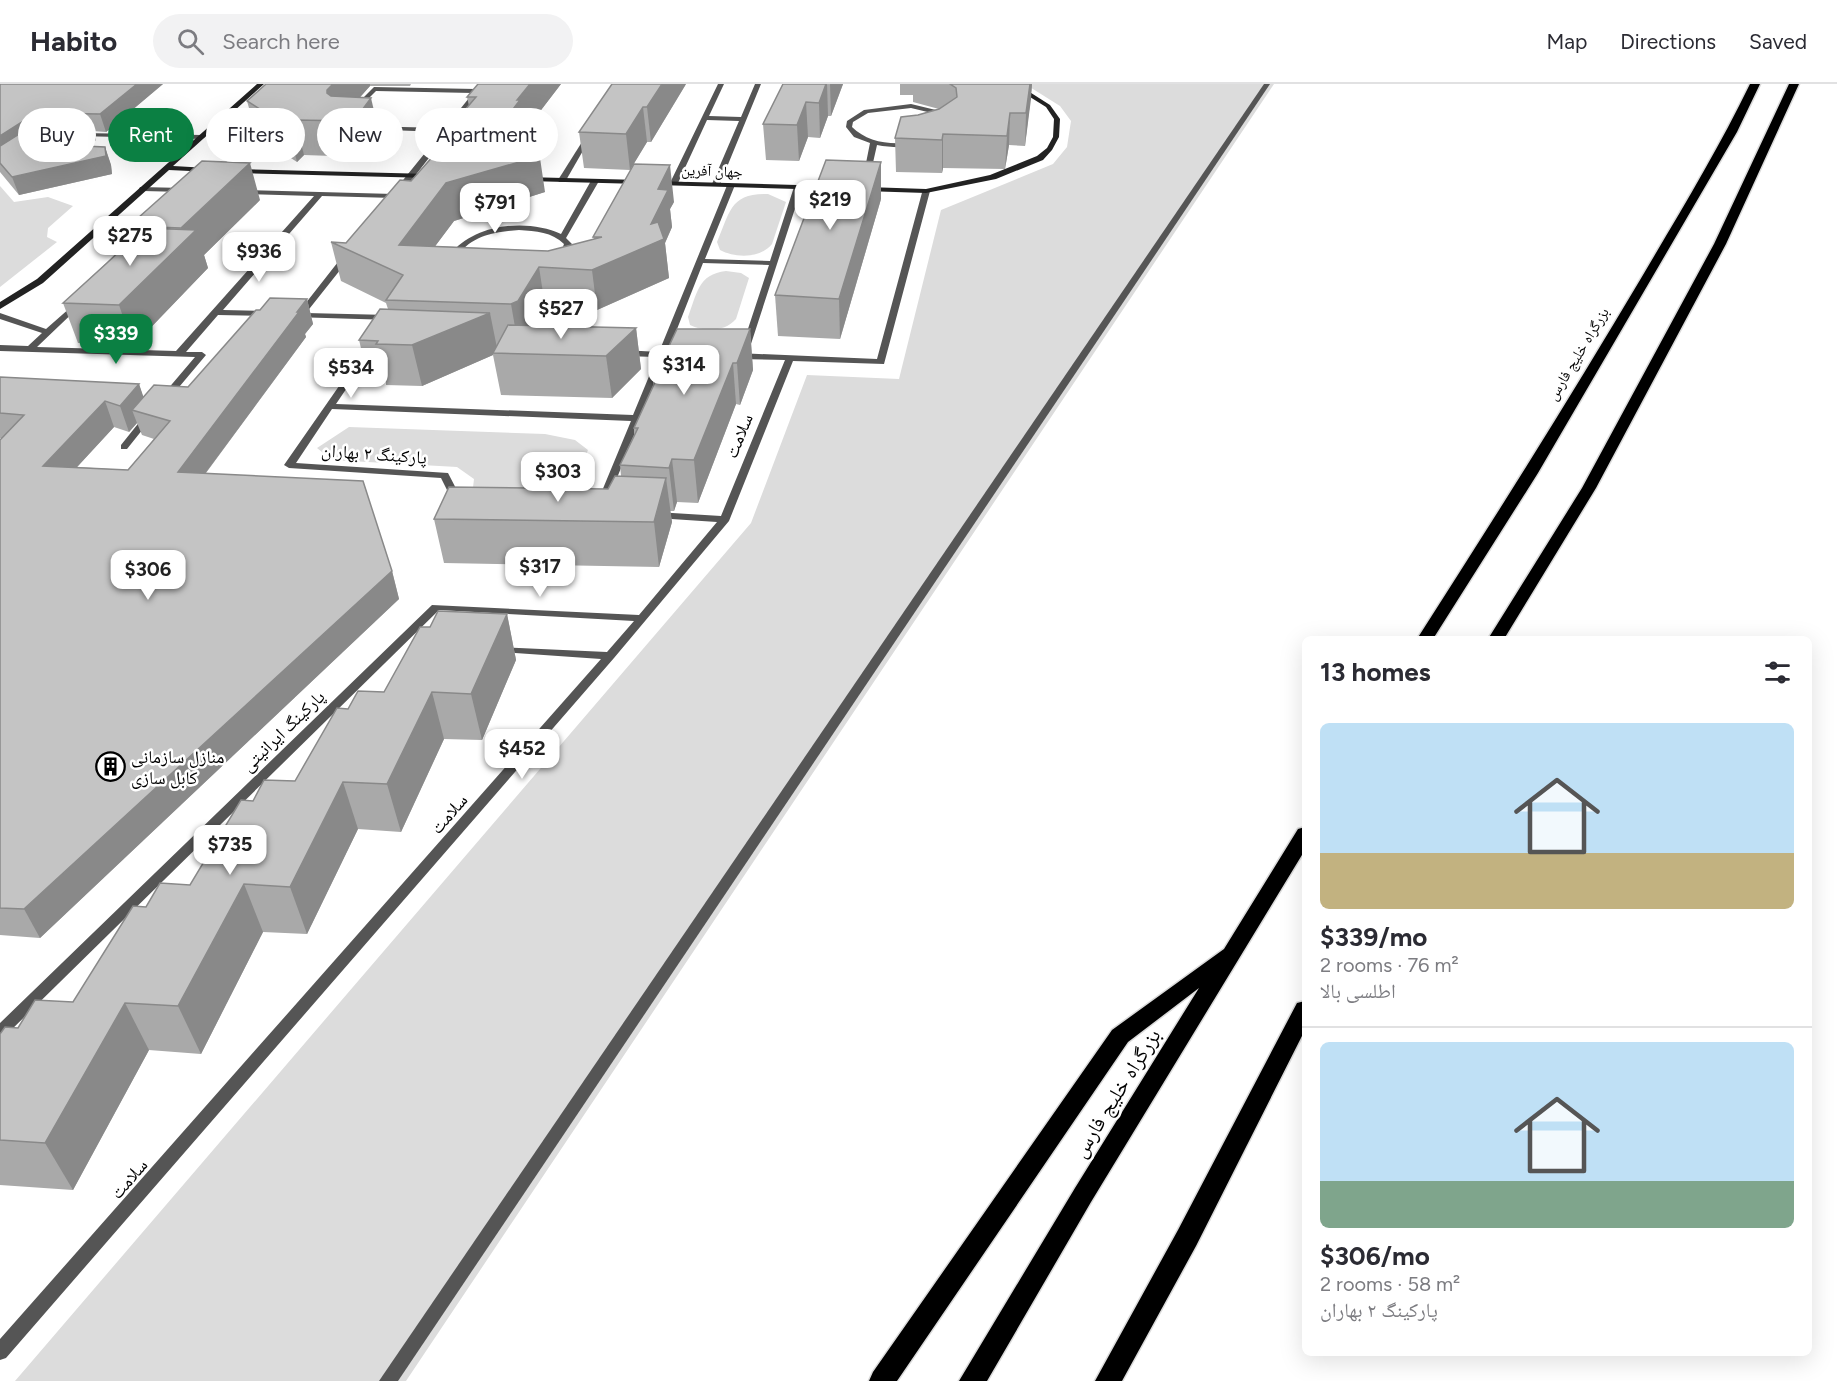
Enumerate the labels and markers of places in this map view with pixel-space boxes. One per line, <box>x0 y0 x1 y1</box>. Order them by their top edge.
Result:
pin: $219 <box>794 180 866 231</box>
pin: $791 <box>459 183 531 234</box>
pin: $275 <box>94 216 166 267</box>
pin: $936 <box>223 232 295 283</box>
pin: $527 <box>525 289 597 340</box>
pin: $339 <box>80 314 152 365</box>
pin: $314 <box>648 345 720 396</box>
pin: $534 <box>315 348 387 399</box>
pin: $303 <box>522 452 594 503</box>
pin: $317 <box>504 547 576 598</box>
pin: $306 <box>112 550 184 601</box>
pin: $452 <box>486 729 558 780</box>
place label: منازل سازمانی کابل سازی <box>131 746 225 789</box>
building icon: منازل سازمانی کابل سازی <box>94 751 126 783</box>
pin: $735 <box>194 825 266 876</box>

